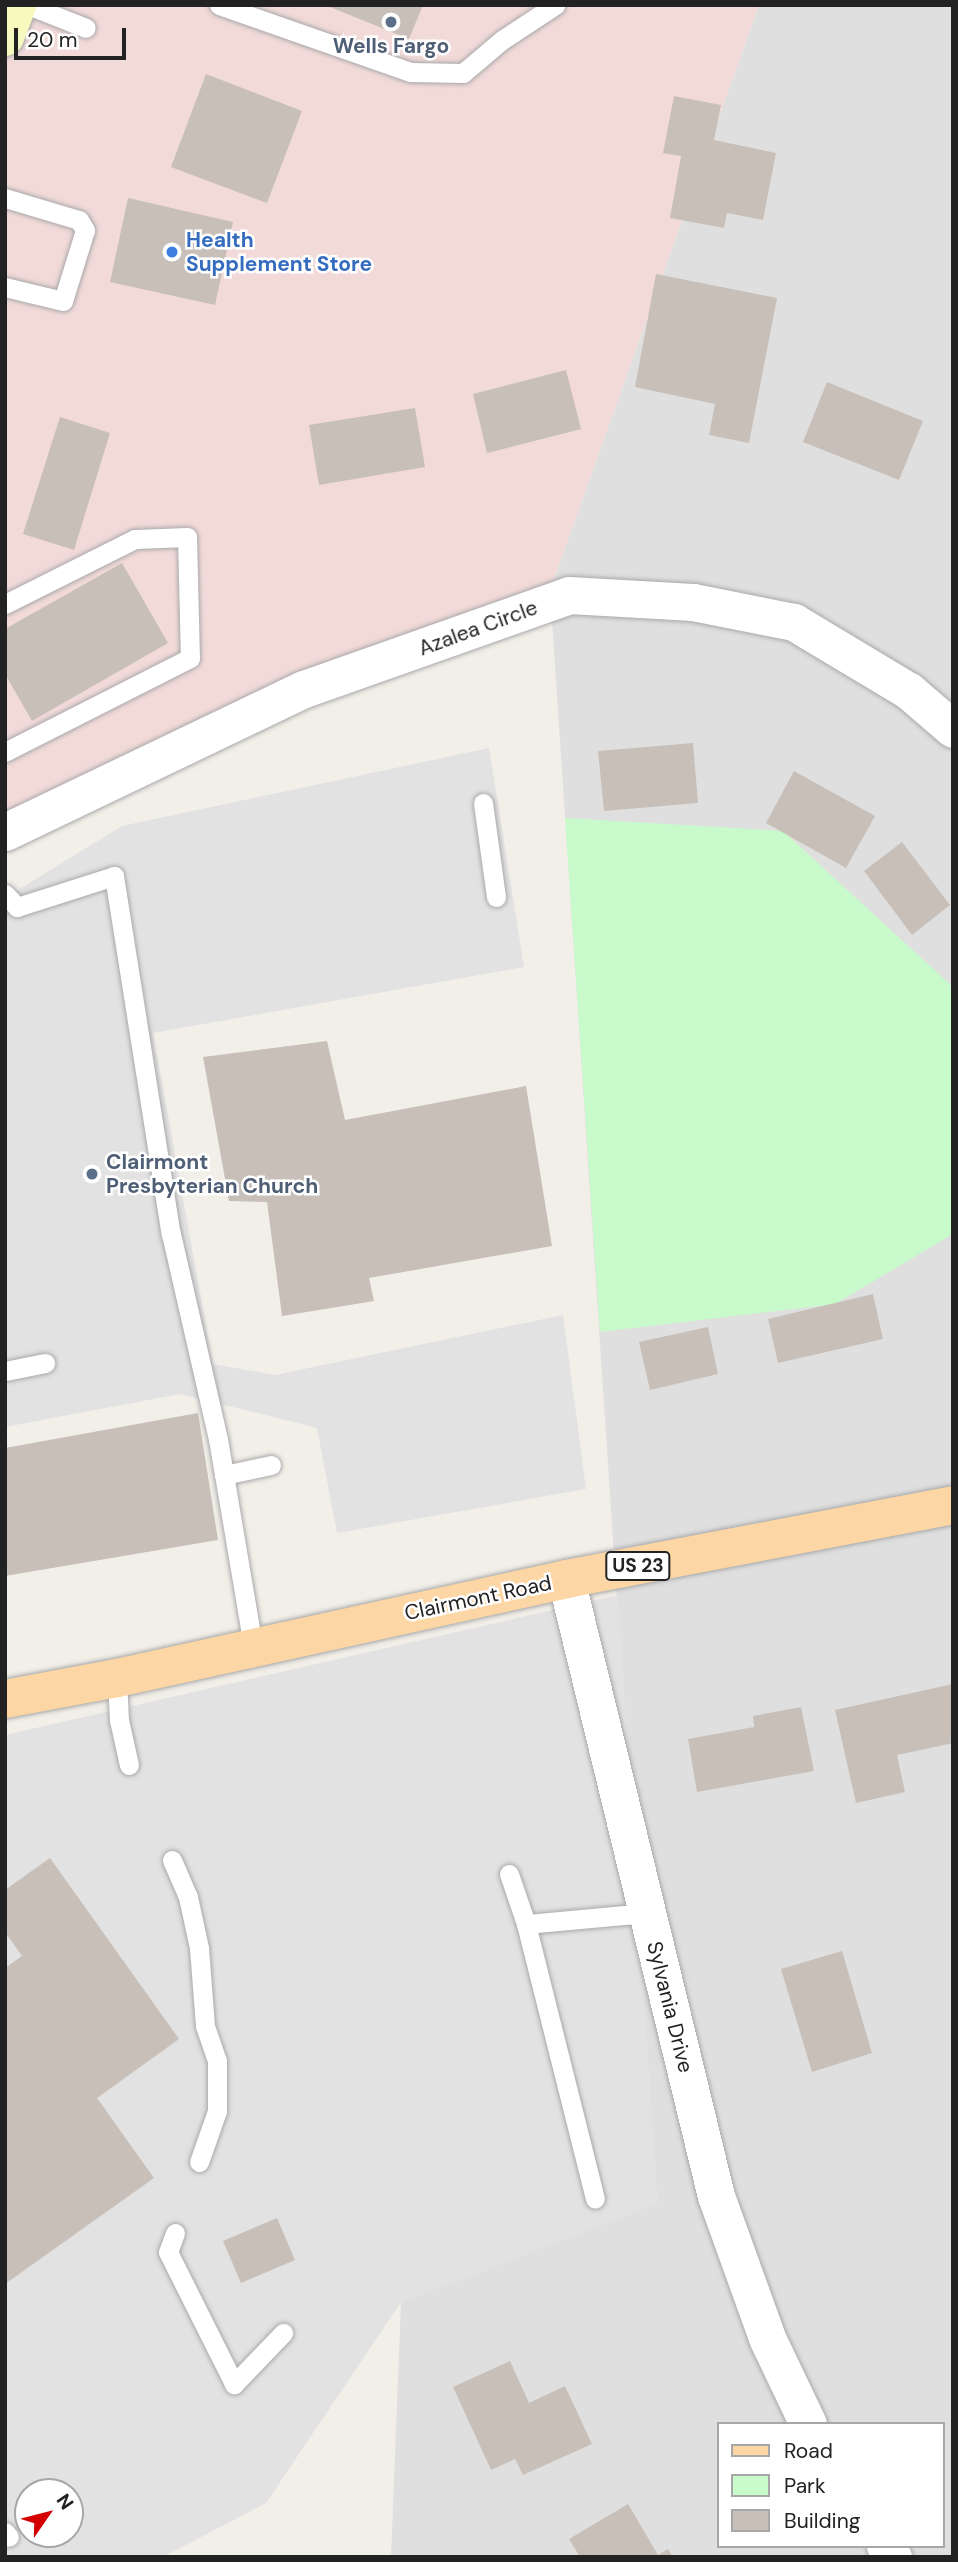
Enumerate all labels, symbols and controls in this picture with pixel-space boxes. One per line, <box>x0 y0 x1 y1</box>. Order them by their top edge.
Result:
scale bar <box>18 14 130 58</box>
marker: Wells Fargo <box>383 14 399 30</box>
text: 20 m <box>27 26 78 54</box>
place label: Wells Fargo <box>333 33 449 59</box>
place label: Health Supplement Store <box>186 227 372 277</box>
marker: Health Supplement Store <box>164 244 180 260</box>
street label: Azalea Circle <box>415 595 541 661</box>
place label: Clairmont Presbyterian Church <box>106 1149 318 1199</box>
marker: Clairmont Presbyterian Church <box>84 1166 100 1182</box>
road number: US 23 <box>605 1550 671 1582</box>
street label: Clairmont Road <box>402 1570 554 1626</box>
street label: Sylvania Drive <box>642 1939 698 2075</box>
legend <box>716 2422 944 2548</box>
text: Road <box>784 2437 833 2465</box>
text: Park <box>784 2472 825 2500</box>
north arrow <box>14 2478 84 2548</box>
text: N <box>51 2489 79 2515</box>
text: Building <box>784 2507 860 2535</box>

